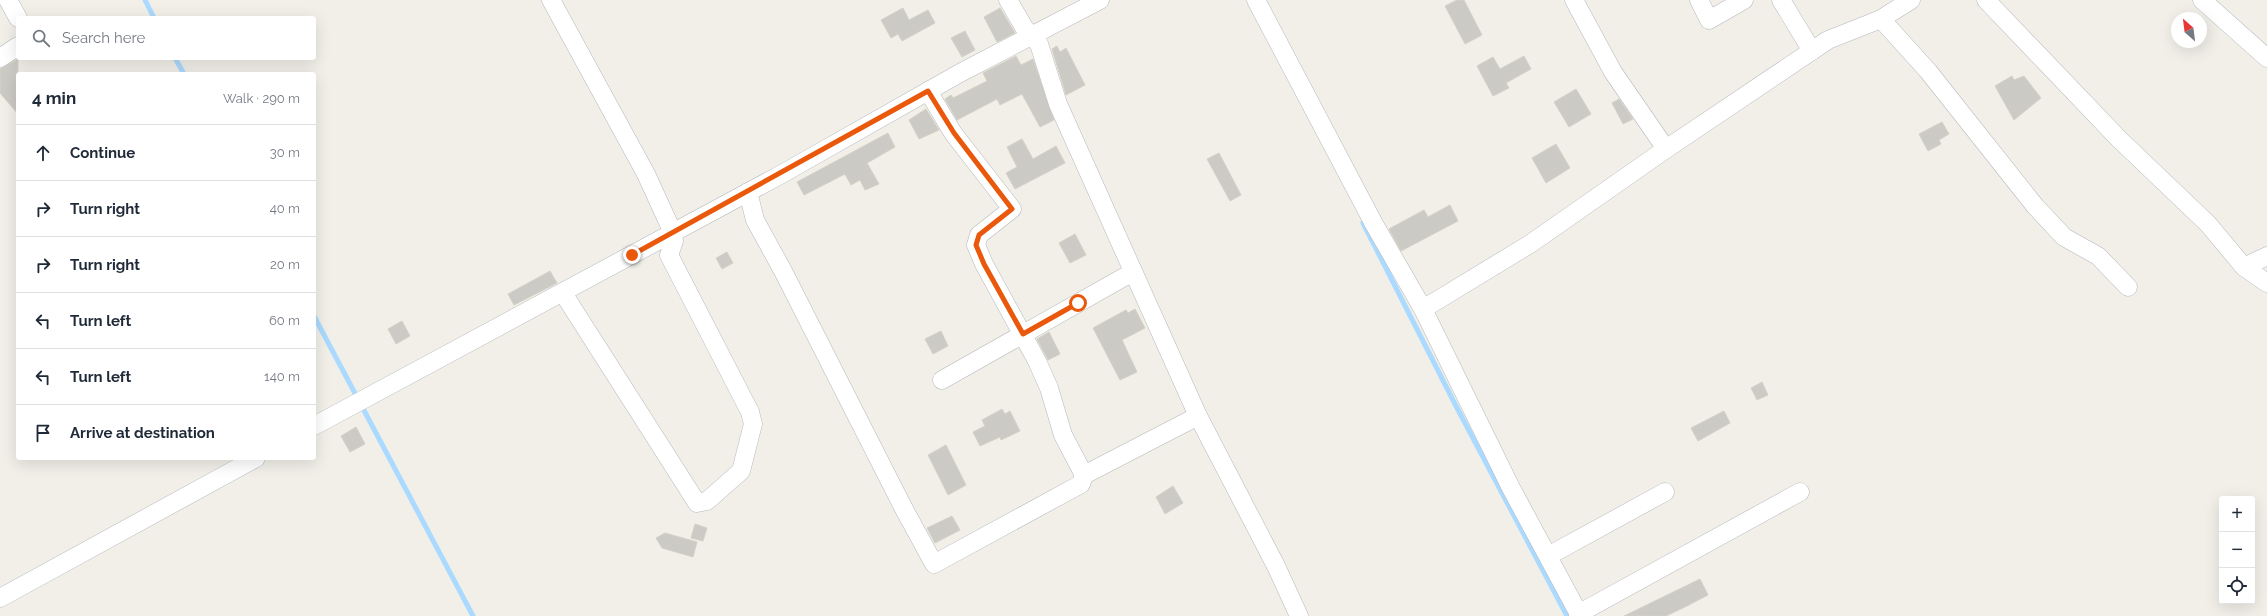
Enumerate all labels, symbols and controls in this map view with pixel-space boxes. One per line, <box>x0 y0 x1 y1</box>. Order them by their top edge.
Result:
north arrow <box>2171 12 2207 48</box>
search box <box>16 16 316 60</box>
icon: search <box>30 27 52 49</box>
text: Search here <box>62 29 145 47</box>
text: 4 min <box>32 88 76 108</box>
text: Walk · 290 m <box>223 91 300 106</box>
icon: ahead <box>32 142 54 164</box>
text: Continue <box>70 144 135 162</box>
text: 30 m <box>270 145 300 160</box>
icon: right <box>32 198 54 220</box>
text: Turn right <box>70 200 140 218</box>
text: 40 m <box>270 201 300 216</box>
route end <box>623 246 641 264</box>
icon: right <box>32 254 54 276</box>
text: Turn right <box>70 256 140 274</box>
text: 20 m <box>270 257 300 272</box>
route start <box>1069 294 1087 312</box>
icon: left <box>32 310 54 332</box>
text: Turn left <box>70 312 131 330</box>
text: 60 m <box>269 313 300 328</box>
icon: left <box>32 366 54 388</box>
text: Turn left <box>70 368 131 386</box>
text: 140 m <box>264 369 300 384</box>
icon: arrive <box>32 422 54 444</box>
text: Arrive at destination <box>70 424 215 442</box>
map controls <box>2219 496 2255 604</box>
button: + <box>2219 496 2255 532</box>
button: − <box>2219 532 2255 568</box>
button: locate <box>2219 568 2255 604</box>

